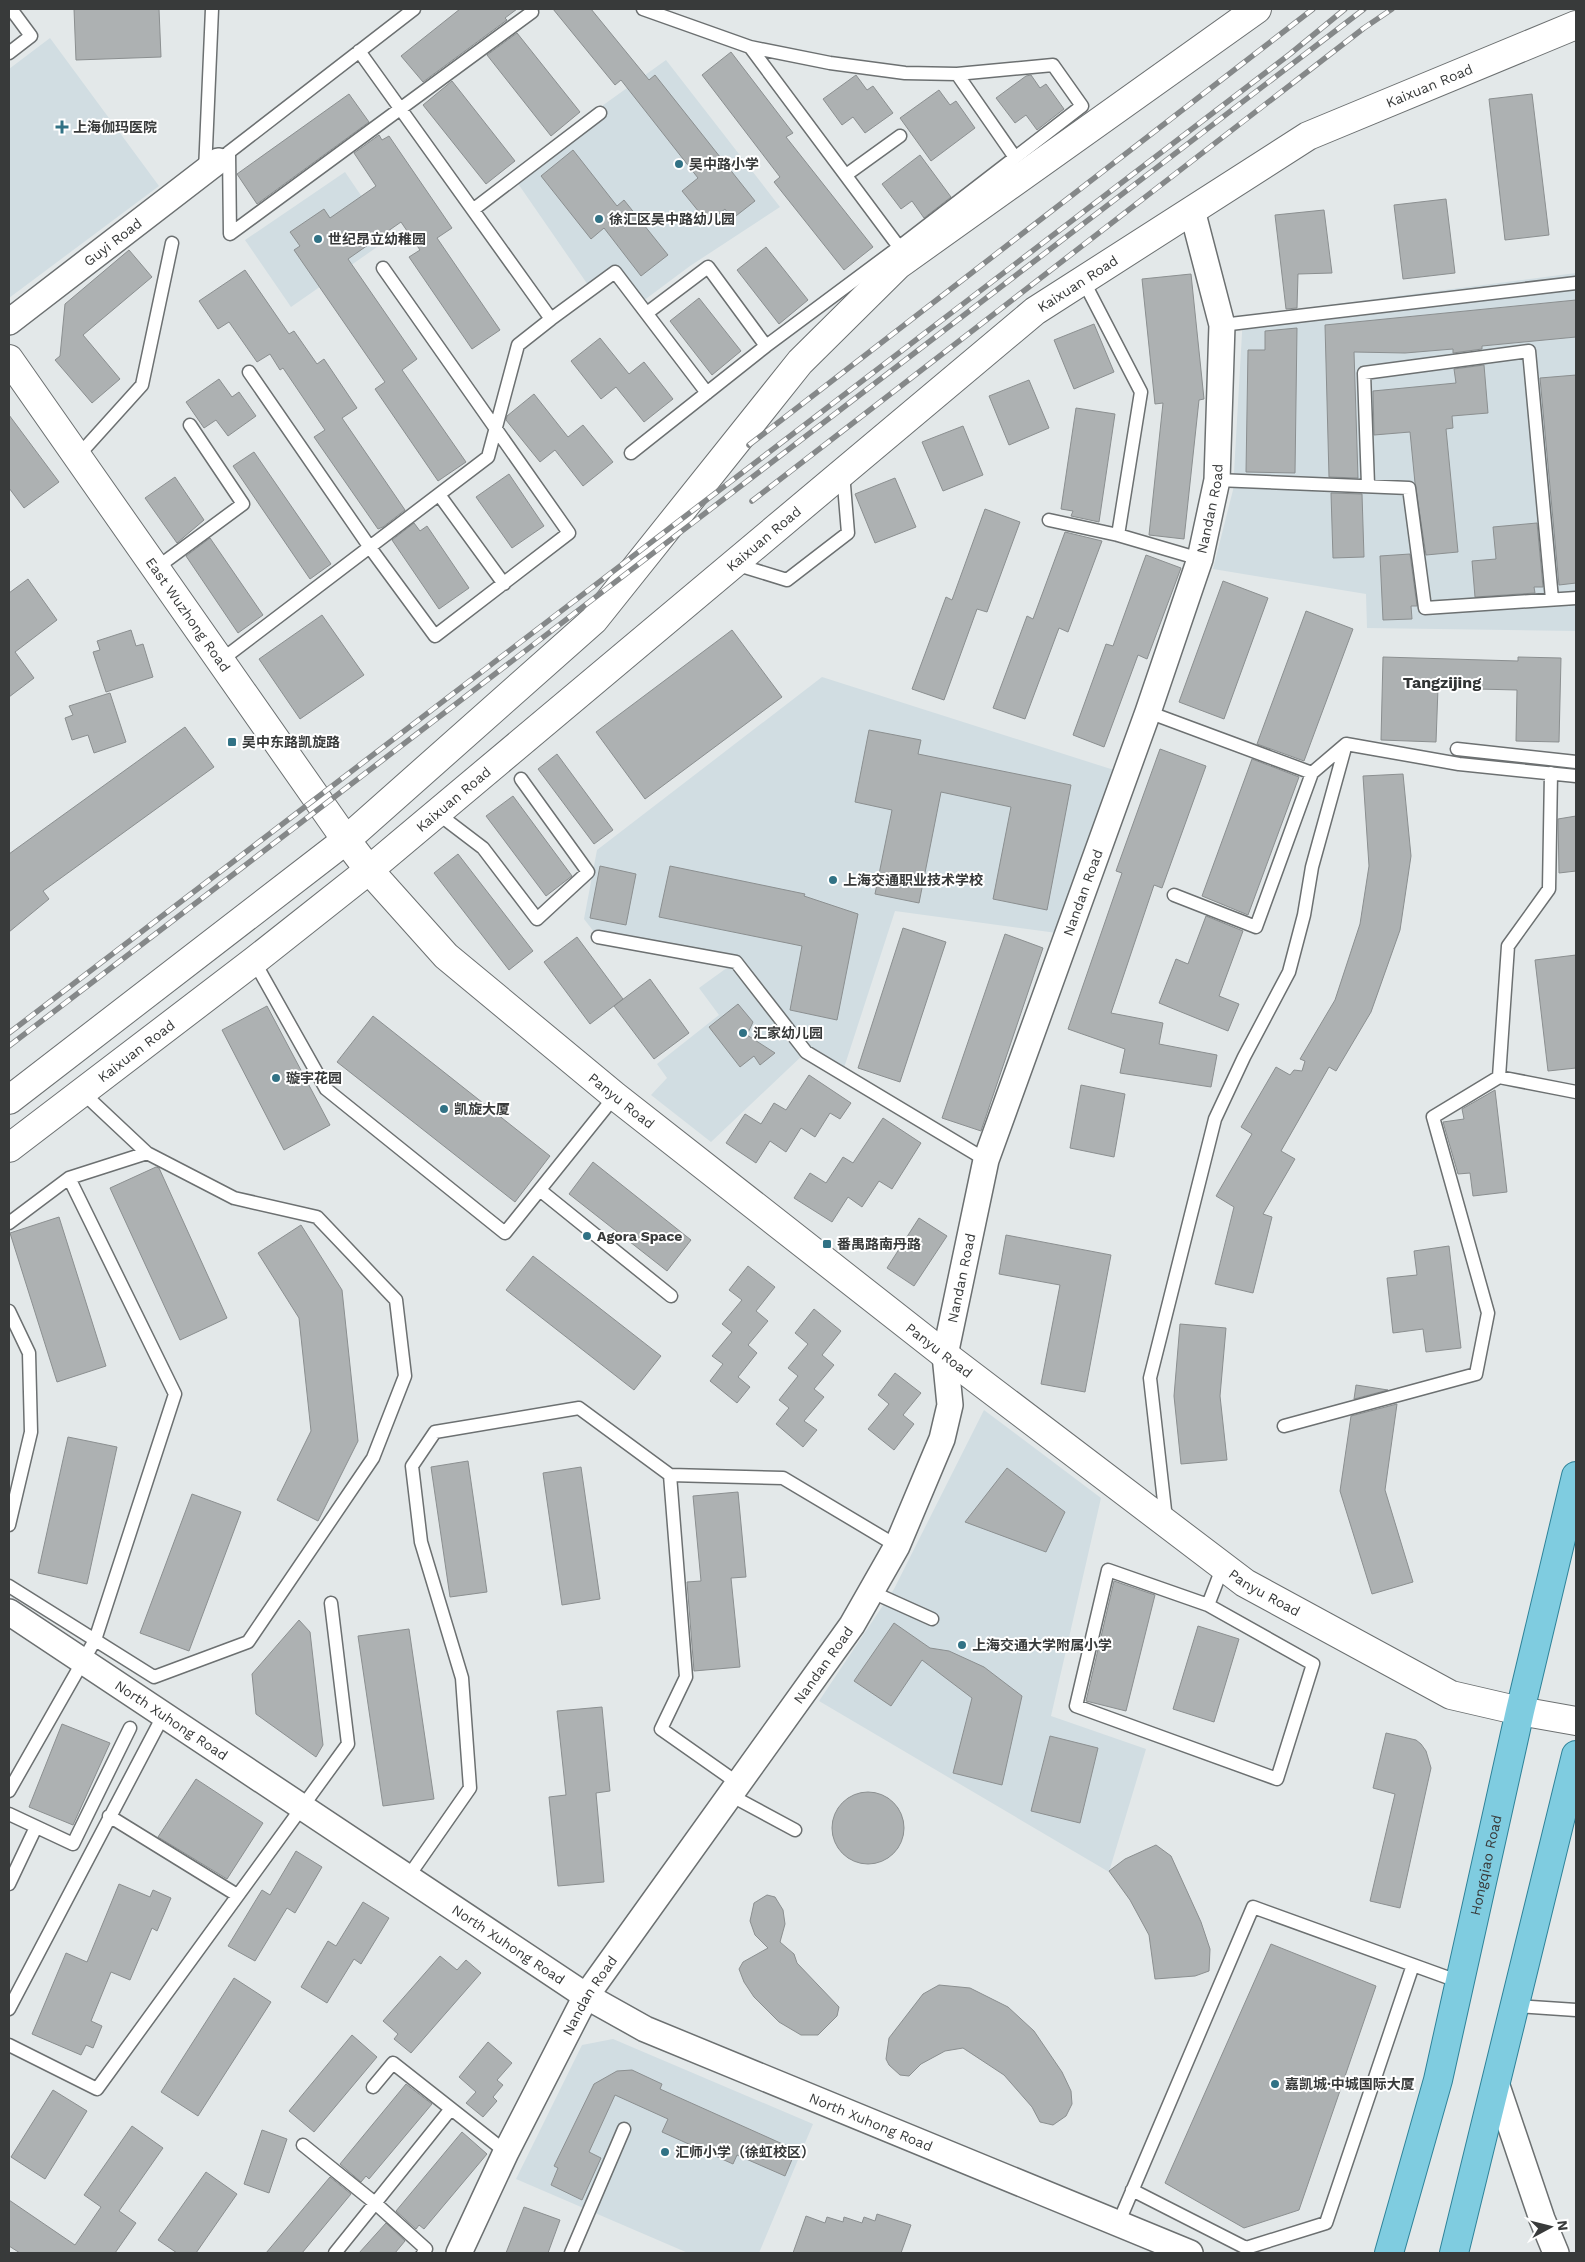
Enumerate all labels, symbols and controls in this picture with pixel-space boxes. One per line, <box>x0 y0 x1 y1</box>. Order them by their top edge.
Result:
street label: Kaixuan Road <box>1384 61 1475 111</box>
place label: 上海伽玛医院 <box>73 119 157 135</box>
marker: 上海伽玛医院 <box>55 120 69 134</box>
place label: 吴中路小学 <box>689 156 759 172</box>
marker: 吴中路小学 <box>673 158 685 170</box>
place label: 徐汇区吴中路幼儿园 <box>609 211 735 227</box>
marker: 徐汇区吴中路幼儿园 <box>593 213 605 225</box>
street label: Guyi Road <box>81 215 145 269</box>
place label: 世纪昂立幼稚园 <box>328 231 426 247</box>
marker: 世纪昂立幼稚园 <box>312 233 324 245</box>
street label: Kaixuan Road <box>1034 252 1121 315</box>
street label: Nandan Road <box>1193 464 1226 555</box>
street label: Kaixuan Road <box>723 503 804 575</box>
street label: East Wuzhong Road <box>142 554 234 675</box>
district label: Tangzijing <box>1403 673 1481 692</box>
place label: 吴中东路凯旋路 <box>242 734 340 750</box>
marker: 吴中东路凯旋路 <box>226 736 238 748</box>
street label: Kaixuan Road <box>413 763 494 835</box>
street label: Nandan Road <box>1060 847 1106 938</box>
place label: 上海交通职业技术学校 <box>843 872 983 888</box>
marker: 上海交通职业技术学校 <box>827 874 839 886</box>
street label: Kaixuan Road <box>95 1017 178 1085</box>
place label: 汇家幼儿园 <box>753 1025 823 1041</box>
marker: 汇家幼儿园 <box>737 1027 749 1039</box>
street label: Panyu Road <box>585 1069 658 1132</box>
place label: 璇宇花园 <box>286 1070 342 1086</box>
marker: 璇宇花园 <box>270 1072 282 1084</box>
place label: 凯旋大厦 <box>454 1101 510 1117</box>
marker: 凯旋大厦 <box>438 1103 450 1115</box>
place label: Agora Space <box>597 1228 682 1244</box>
marker: Agora Space <box>581 1230 593 1242</box>
street label: Nandan Road <box>944 1232 978 1324</box>
place label: 番禺路南丹路 <box>837 1236 921 1252</box>
marker: 番禺路南丹路 <box>821 1238 833 1250</box>
street label: Panyu Road <box>903 1319 976 1381</box>
street label: Panyu Road <box>1226 1566 1303 1619</box>
street label: Nandan Road <box>790 1623 856 1707</box>
place label: 上海交通大学附属小学 <box>972 1637 1112 1653</box>
marker: 上海交通大学附属小学 <box>956 1639 968 1651</box>
street label: North Xuhong Road <box>112 1677 231 1763</box>
street label: Hongqiao Road <box>1467 1813 1505 1917</box>
street label: North Xuhong Road <box>449 1901 568 1988</box>
street label: Nandan Road <box>559 1952 620 2038</box>
place label: 嘉凯城·中城国际大厦 <box>1285 2076 1415 2092</box>
marker: 嘉凯城·中城国际大厦 <box>1269 2078 1281 2090</box>
street label: North Xuhong Road <box>807 2089 935 2154</box>
place label: 汇师小学（徐虹校区） <box>675 2144 815 2160</box>
marker: 汇师小学（徐虹校区） <box>659 2146 671 2158</box>
north arrow <box>1525 2202 1575 2252</box>
text: N <box>1554 2219 1571 2232</box>

